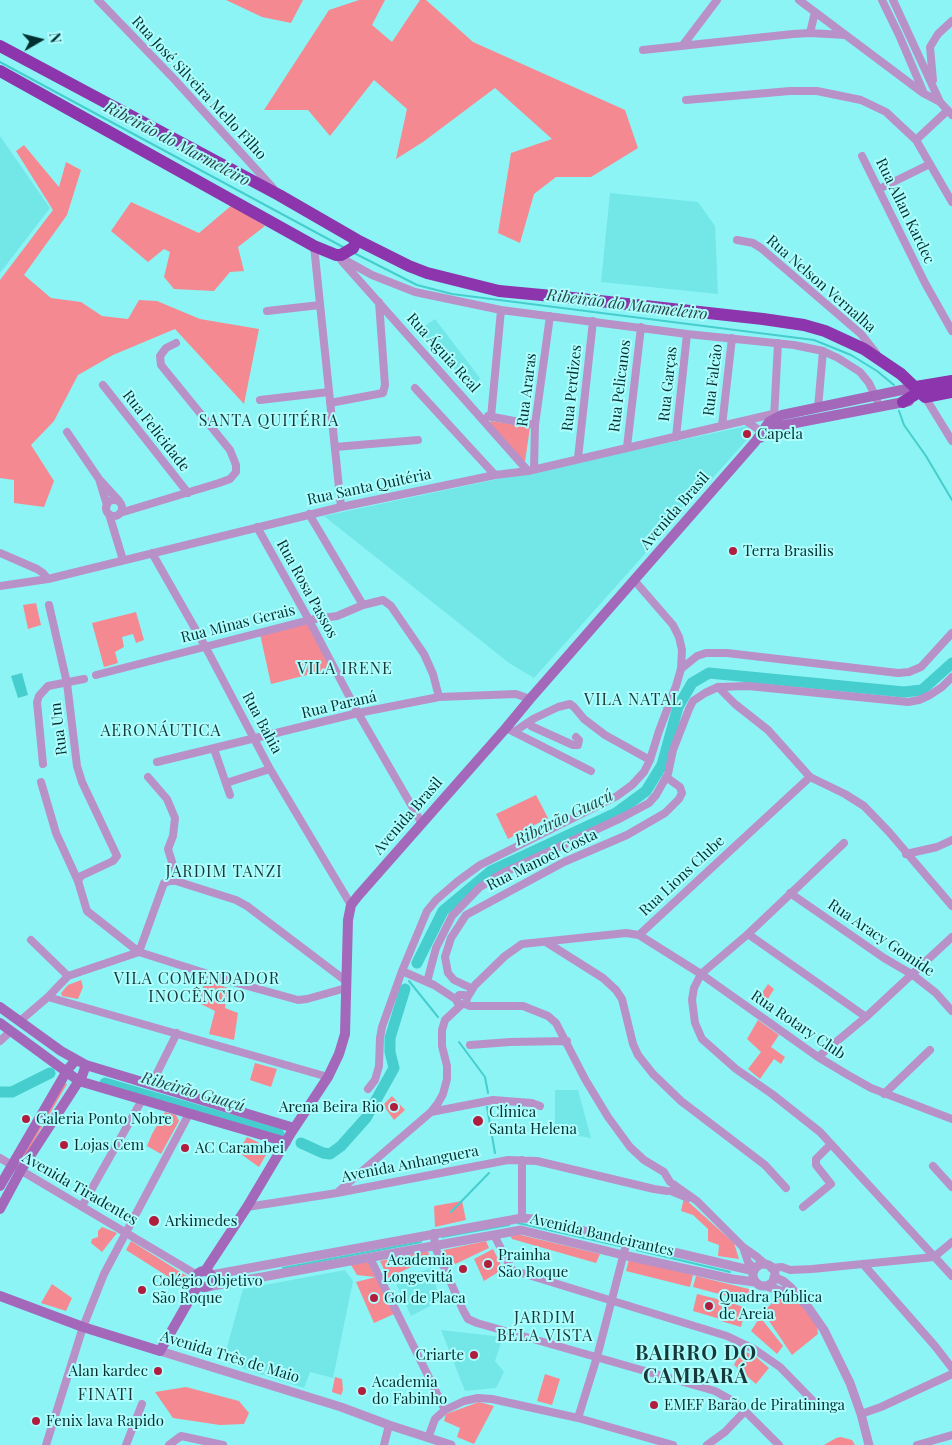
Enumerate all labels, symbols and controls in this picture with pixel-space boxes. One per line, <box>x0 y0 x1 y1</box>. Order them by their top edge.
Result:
street label: Rua José Silveira Mello Filho <box>128 13 270 163</box>
north arrow <box>15 15 65 65</box>
text: N <box>45 32 65 44</box>
water label: Ribeirão do Marmeleiro <box>101 98 253 190</box>
street label: Rua Allan Kardec <box>872 155 938 267</box>
street label: Rua Nelson Vernalha <box>763 232 879 336</box>
water label: Ribeirão do Marmeleiro <box>546 286 708 324</box>
street label: Rua Águia Real <box>403 310 483 396</box>
street label: Rua Pelicanos <box>605 339 635 433</box>
street label: Rua Falcão <box>700 343 726 417</box>
street label: Rua Perdizes <box>559 344 585 432</box>
street label: Rua Garças <box>655 346 681 422</box>
street label: Rua Araras <box>514 352 540 428</box>
street label: Rua Felicidade <box>119 387 193 475</box>
district label: SANTA QUITÉRIA <box>197 411 341 431</box>
place label: Capela <box>757 425 803 443</box>
marker: Capela <box>741 428 753 440</box>
street label: Rua Santa Quitéria <box>305 465 433 509</box>
street label: Avenida Brasil <box>637 469 713 553</box>
street label: Rua Rosa Passos <box>272 537 342 641</box>
place label: Terra Brasilis <box>743 542 834 560</box>
marker: Terra Brasilis <box>727 545 739 557</box>
street label: Rua Minas Gerais <box>179 601 297 647</box>
district label: VILA IRENE <box>296 659 394 679</box>
street label: Rua Paraná <box>300 688 378 722</box>
street label: Rua Bahia <box>238 689 286 757</box>
district label: VILA NATAL <box>583 690 683 710</box>
street label: Rua Um <box>47 702 71 756</box>
district label: AERONÁUTICA <box>99 721 223 741</box>
street label: Avenida Brasil <box>370 774 446 858</box>
water label: Ribeirão Guaçú <box>512 786 616 850</box>
street label: Rua Manoel Costa <box>484 825 600 895</box>
street label: Rua Lions Clube <box>636 832 728 920</box>
district label: JARDIM TANZI <box>164 862 284 882</box>
street label: Rua Aracy Gomide <box>824 896 938 980</box>
district label: VILA COMENDADOR INOCÊNCIO <box>112 969 282 1007</box>
street label: Rua Rotary Club <box>747 987 849 1063</box>
water label: Ribeirão Guaçú <box>139 1068 247 1116</box>
place label: Arena Beira Rio <box>279 1098 384 1116</box>
marker: Arena Beira Rio <box>388 1101 400 1113</box>
place label: Clínica Santa Helena <box>489 1103 577 1138</box>
place label: Galeria Ponto Nobre <box>36 1110 172 1128</box>
marker: Galeria Ponto Nobre <box>20 1113 32 1125</box>
marker: Clínica Santa Helena <box>471 1114 485 1128</box>
place label: Lojas Cem <box>74 1136 144 1154</box>
marker: Lojas Cem <box>58 1139 70 1151</box>
place label: AC Carambei <box>195 1139 284 1157</box>
marker: AC Carambei <box>179 1142 191 1154</box>
street label: Avenida Anhanguera <box>340 1142 480 1186</box>
street label: Avenida Tiradentes <box>19 1149 141 1229</box>
street label: Avenida Bandeirantes <box>529 1210 675 1260</box>
place label: Arkimedes <box>165 1212 237 1230</box>
marker: Arkimedes <box>147 1214 161 1228</box>
place label: Prainha São Roque <box>498 1246 568 1281</box>
place label: Academia Longevittá <box>383 1251 453 1286</box>
marker: Prainha São Roque <box>482 1258 494 1270</box>
marker: Academia Longevittá <box>457 1263 469 1275</box>
place label: Colégio Objetivo São Roque <box>152 1272 263 1307</box>
marker: Colégio Objetivo São Roque <box>136 1284 148 1296</box>
place label: Quadra Pública de Areia <box>719 1288 822 1323</box>
place label: Gol de Placa <box>384 1289 466 1307</box>
marker: Gol de Placa <box>368 1292 380 1304</box>
marker: Quadra Pública de Areia <box>703 1300 715 1312</box>
district label: JARDIM BELA VISTA <box>496 1308 594 1346</box>
street label: Avenida Três de Maio <box>158 1327 302 1387</box>
district label: BAIRRO DO CAMBARÁ <box>634 1342 758 1389</box>
place label: Criarte <box>416 1346 464 1364</box>
marker: Criarte <box>468 1349 480 1361</box>
place label: Alan kardec <box>69 1362 148 1380</box>
marker: Alan kardec <box>152 1365 164 1377</box>
place label: Academia do Fabinho <box>372 1373 447 1408</box>
district label: FINATI <box>77 1385 135 1405</box>
marker: Academia do Fabinho <box>356 1385 368 1397</box>
place label: EMEF Barão de Piratininga <box>664 1396 845 1414</box>
marker: EMEF Barão de Piratininga <box>648 1399 660 1411</box>
place label: Fenix lava Rapido <box>46 1412 164 1430</box>
marker: Fenix lava Rapido <box>30 1415 42 1427</box>

